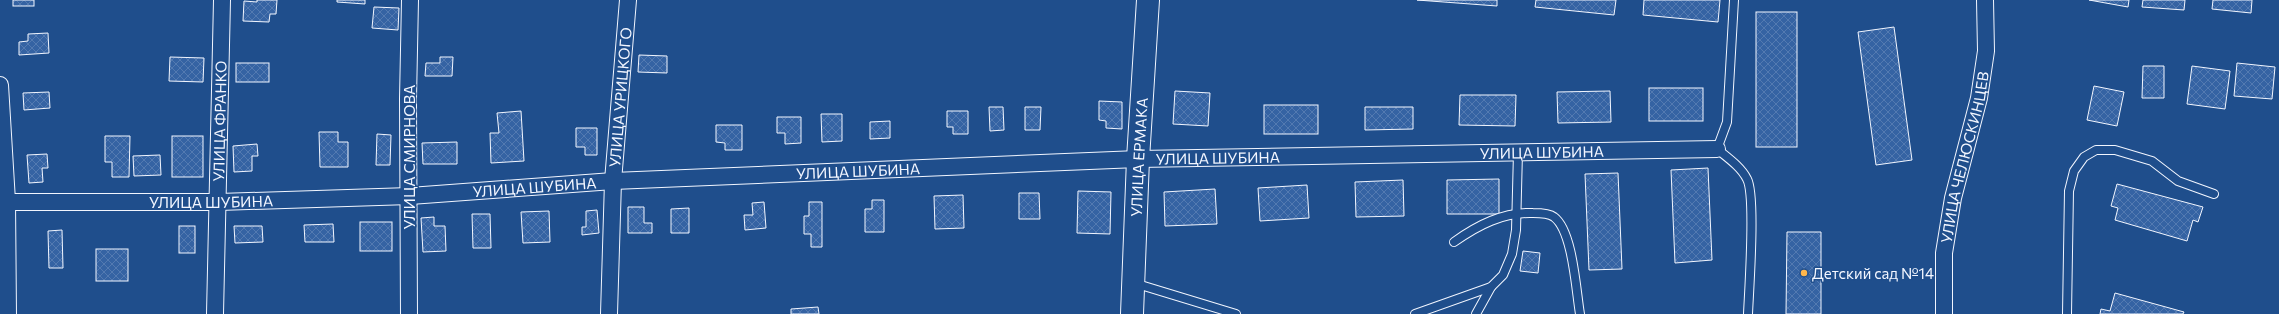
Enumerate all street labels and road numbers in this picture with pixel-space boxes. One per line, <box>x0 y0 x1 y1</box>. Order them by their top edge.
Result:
street label: УЛИЦА УРИЦКОГО <box>605 27 635 168</box>
street label: УЛИЦА ФРАНКО <box>209 60 230 182</box>
street label: УЛИЦА ЧЕЛЮСКИНЦЕВ <box>1937 70 1992 244</box>
street label: УЛИЦА СМИРНОВА <box>400 85 418 229</box>
street label: УЛИЦА ЕРМАКА <box>1127 97 1151 217</box>
street label: УЛИЦА ШУБИНА <box>1480 142 1604 162</box>
street label: УЛИЦА ШУБИНА <box>1156 148 1280 168</box>
street label: УЛИЦА ШУБИНА <box>796 159 921 182</box>
street label: УЛИЦА ШУБИНА <box>472 173 597 200</box>
street label: УЛИЦА ШУБИНА <box>149 191 273 211</box>

